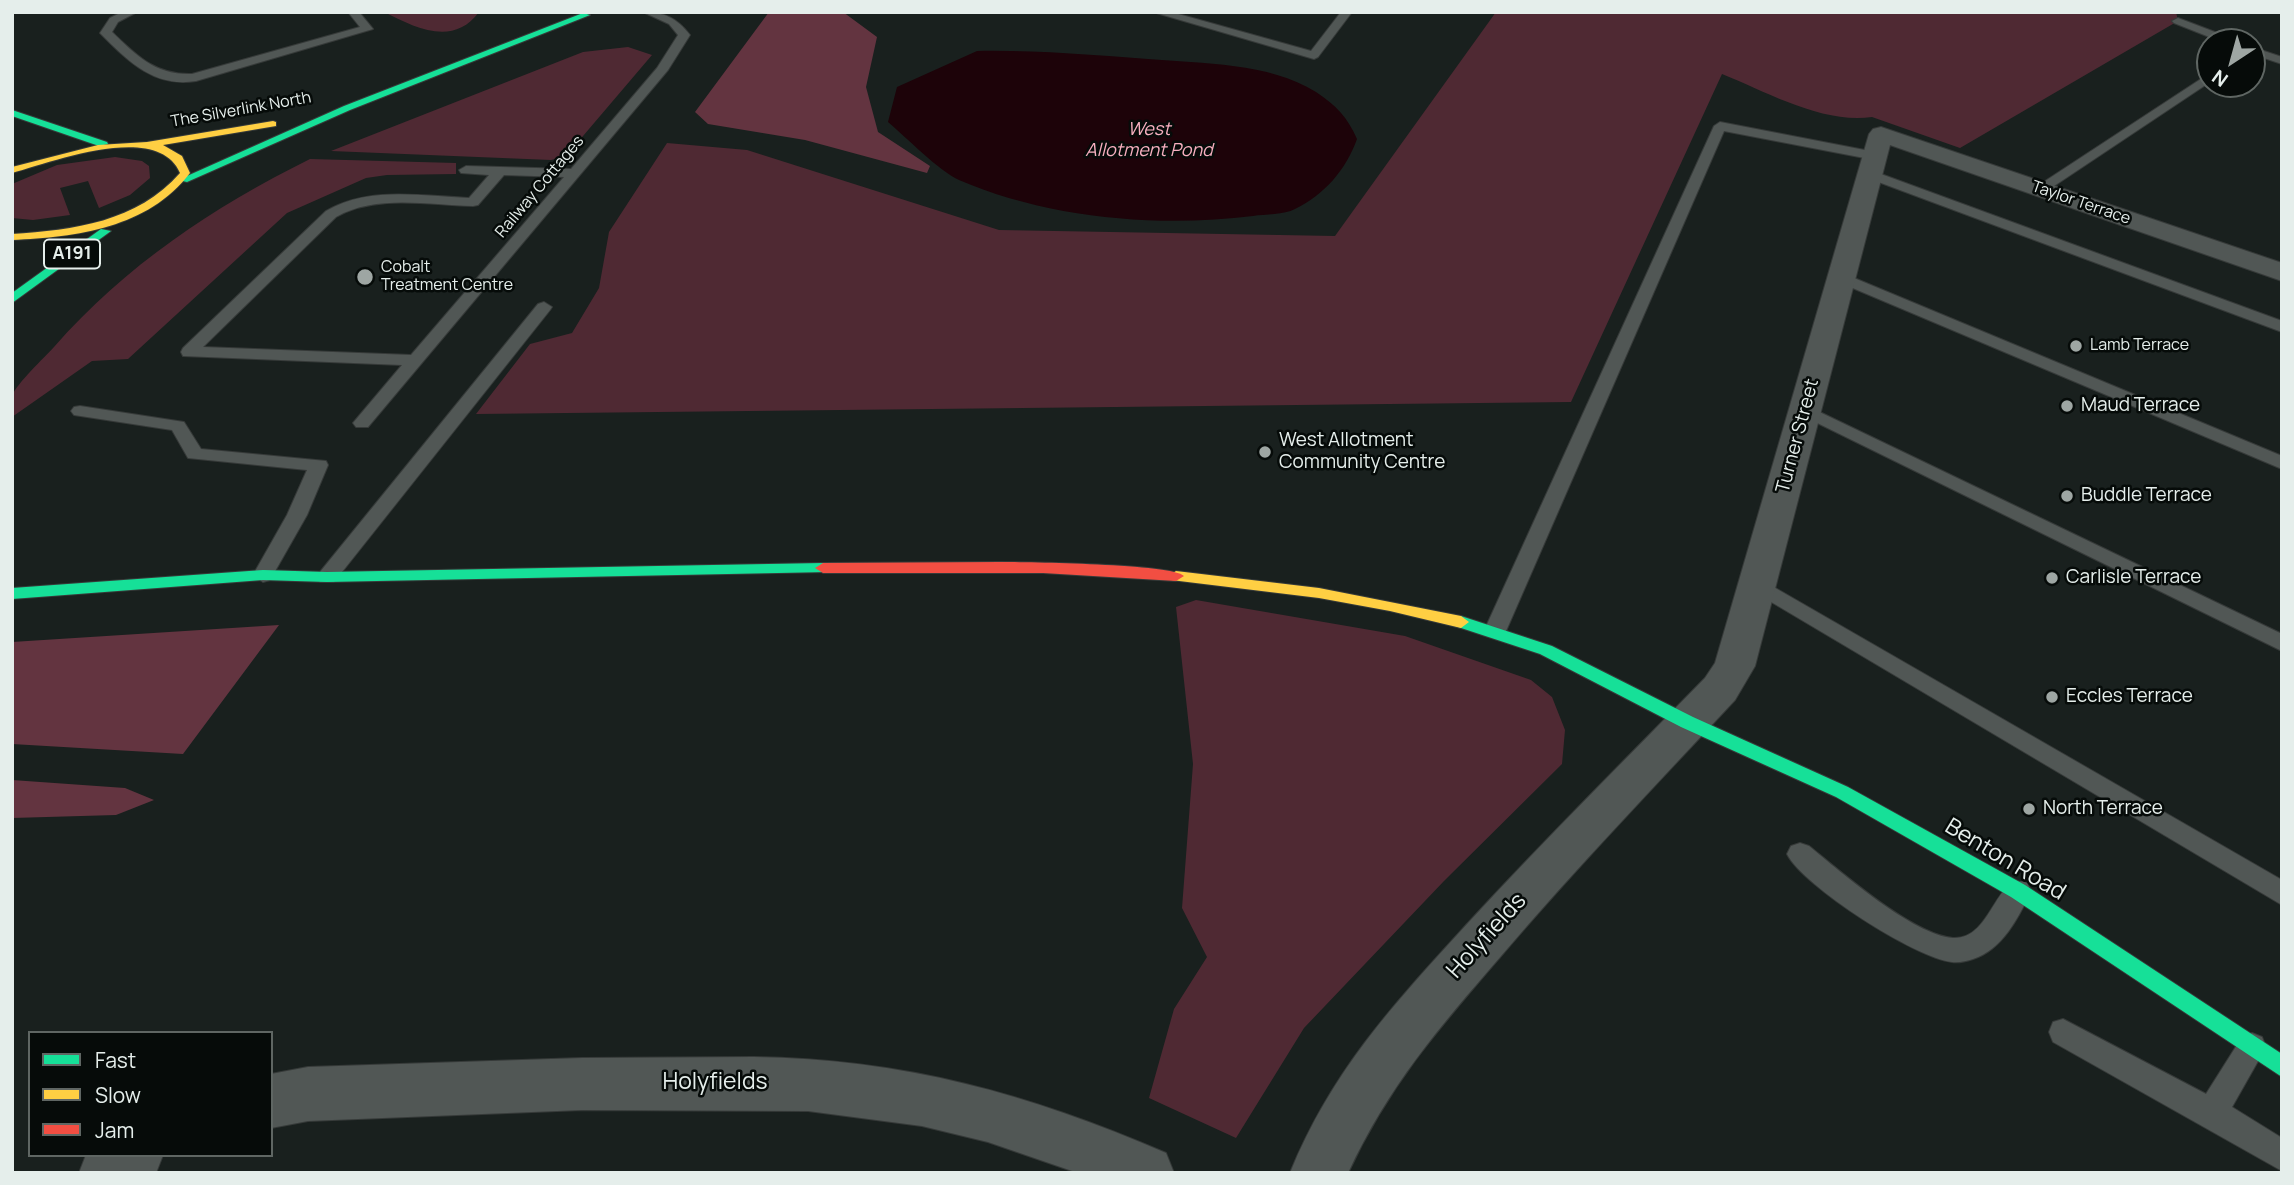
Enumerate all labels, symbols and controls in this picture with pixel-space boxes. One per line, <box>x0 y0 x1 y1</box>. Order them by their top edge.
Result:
north arrow <box>2196 28 2266 98</box>
text: N <box>2207 64 2233 93</box>
street label: The Silverlink North <box>169 88 313 132</box>
water label: West Allotment Pond <box>1085 119 1213 162</box>
street label: Railway Cottages <box>492 132 588 242</box>
street label: Taylor Terrace <box>2029 177 2133 229</box>
road number: A191 <box>44 240 100 268</box>
place label: Cobalt Treatment Centre <box>381 258 513 296</box>
marker: Cobalt Treatment Centre <box>355 267 375 287</box>
place label: Lamb Terrace <box>2090 336 2189 356</box>
marker: Lamb Terrace <box>2068 338 2084 354</box>
street label: Turner Street <box>1772 376 1824 496</box>
place label: Maud Terrace <box>2081 395 2200 417</box>
marker: Maud Terrace <box>2059 398 2075 414</box>
place label: West Allotment Community Centre <box>1279 430 1445 474</box>
marker: West Allotment Community Centre <box>1257 444 1273 460</box>
place label: Buddle Terrace <box>2081 485 2212 507</box>
marker: Buddle Terrace <box>2059 488 2075 504</box>
place label: Carlisle Terrace <box>2066 567 2201 589</box>
marker: Carlisle Terrace <box>2044 570 2060 586</box>
place label: Eccles Terrace <box>2066 686 2193 708</box>
marker: Eccles Terrace <box>2044 689 2060 705</box>
place label: North Terrace <box>2043 798 2163 820</box>
marker: North Terrace <box>2021 801 2037 817</box>
street label: Benton Road <box>1940 813 2070 907</box>
street label: Holyfields <box>1442 888 1532 984</box>
legend <box>28 1031 273 1157</box>
text: Fast <box>95 1046 136 1074</box>
street label: Holyfields <box>662 1069 768 1097</box>
text: Slow <box>95 1081 141 1109</box>
text: Jam <box>95 1116 134 1144</box>

